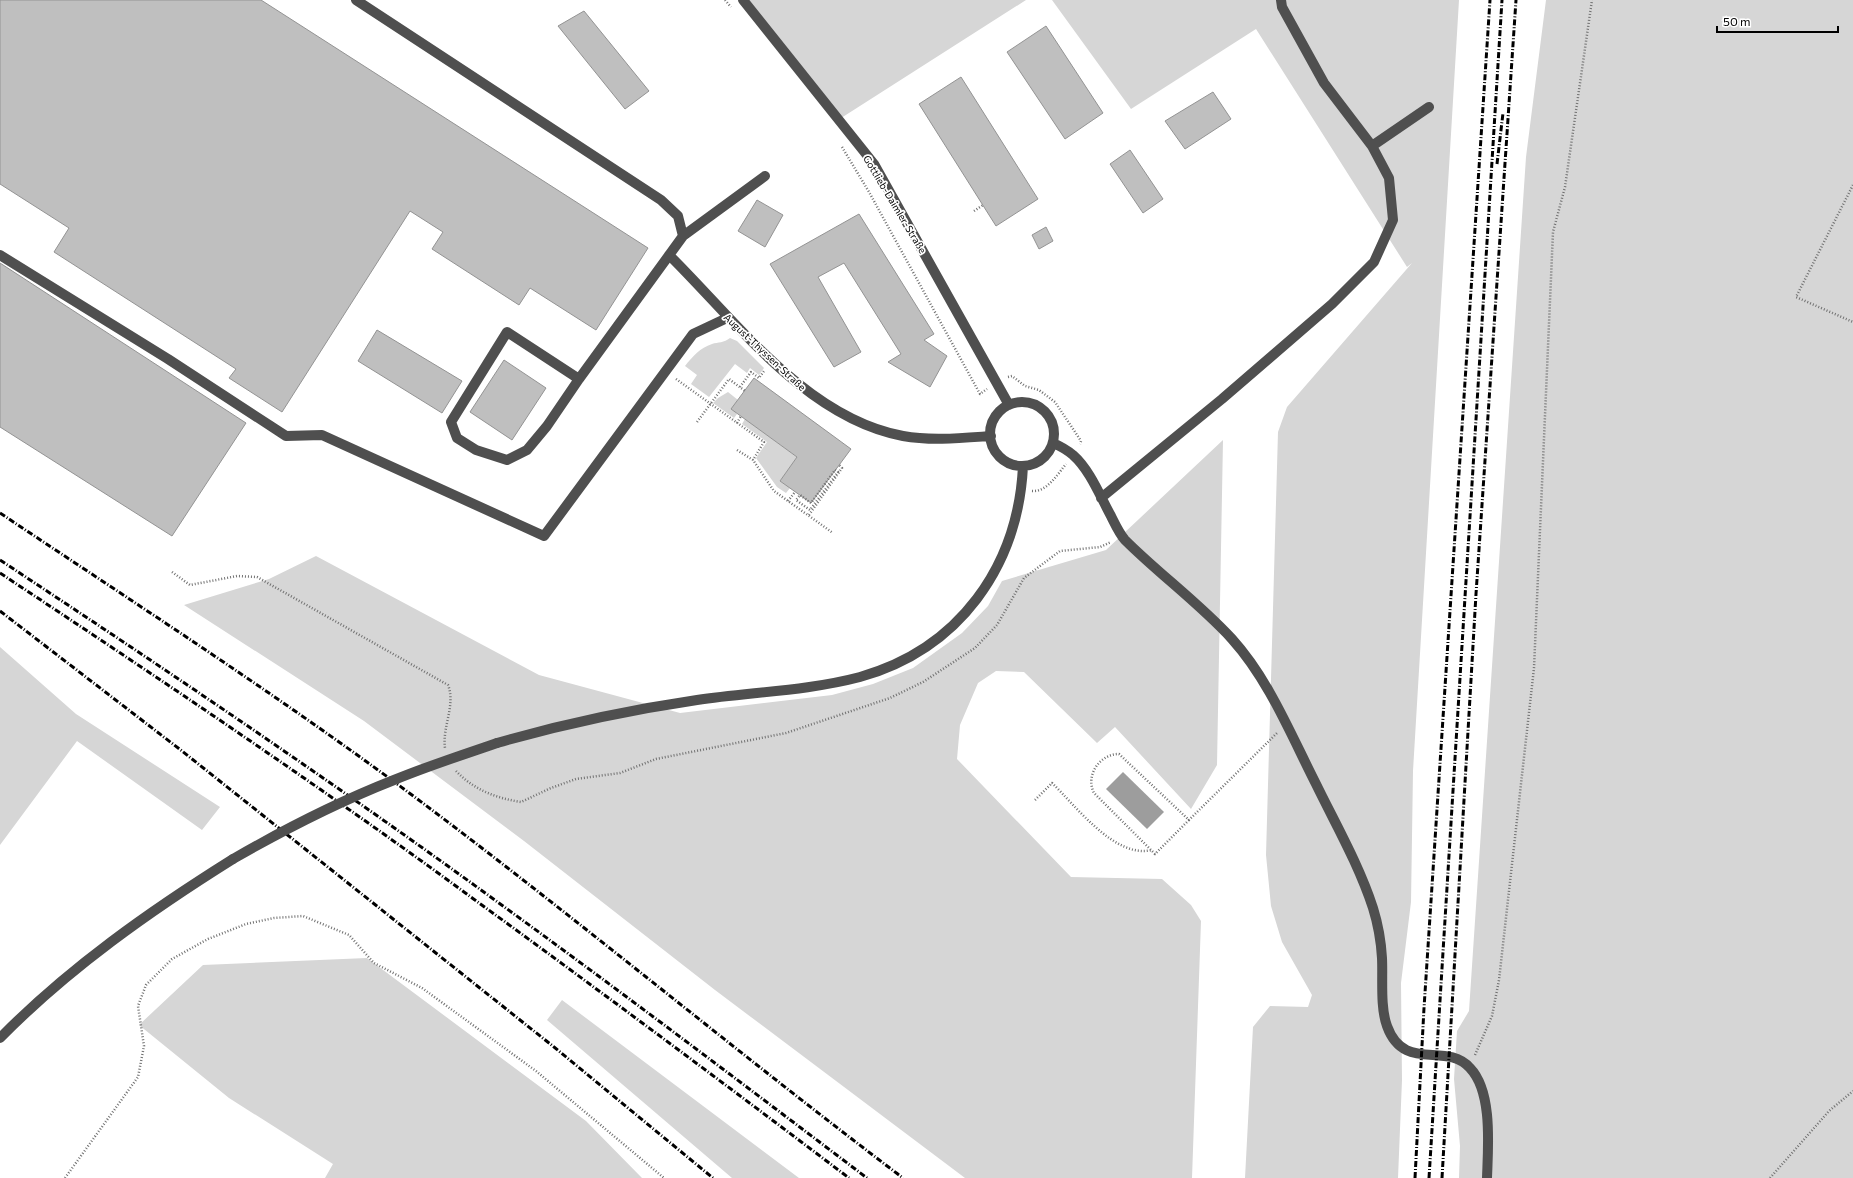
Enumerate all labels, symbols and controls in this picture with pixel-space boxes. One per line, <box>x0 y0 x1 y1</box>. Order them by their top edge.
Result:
scale bar <box>1717 8 1838 34</box>
text: 50 m <box>1723 14 1751 28</box>
street label: Gottlieb-Daimler-Straße <box>861 153 929 255</box>
street label: August-Thyssen-Straße <box>722 311 808 393</box>

